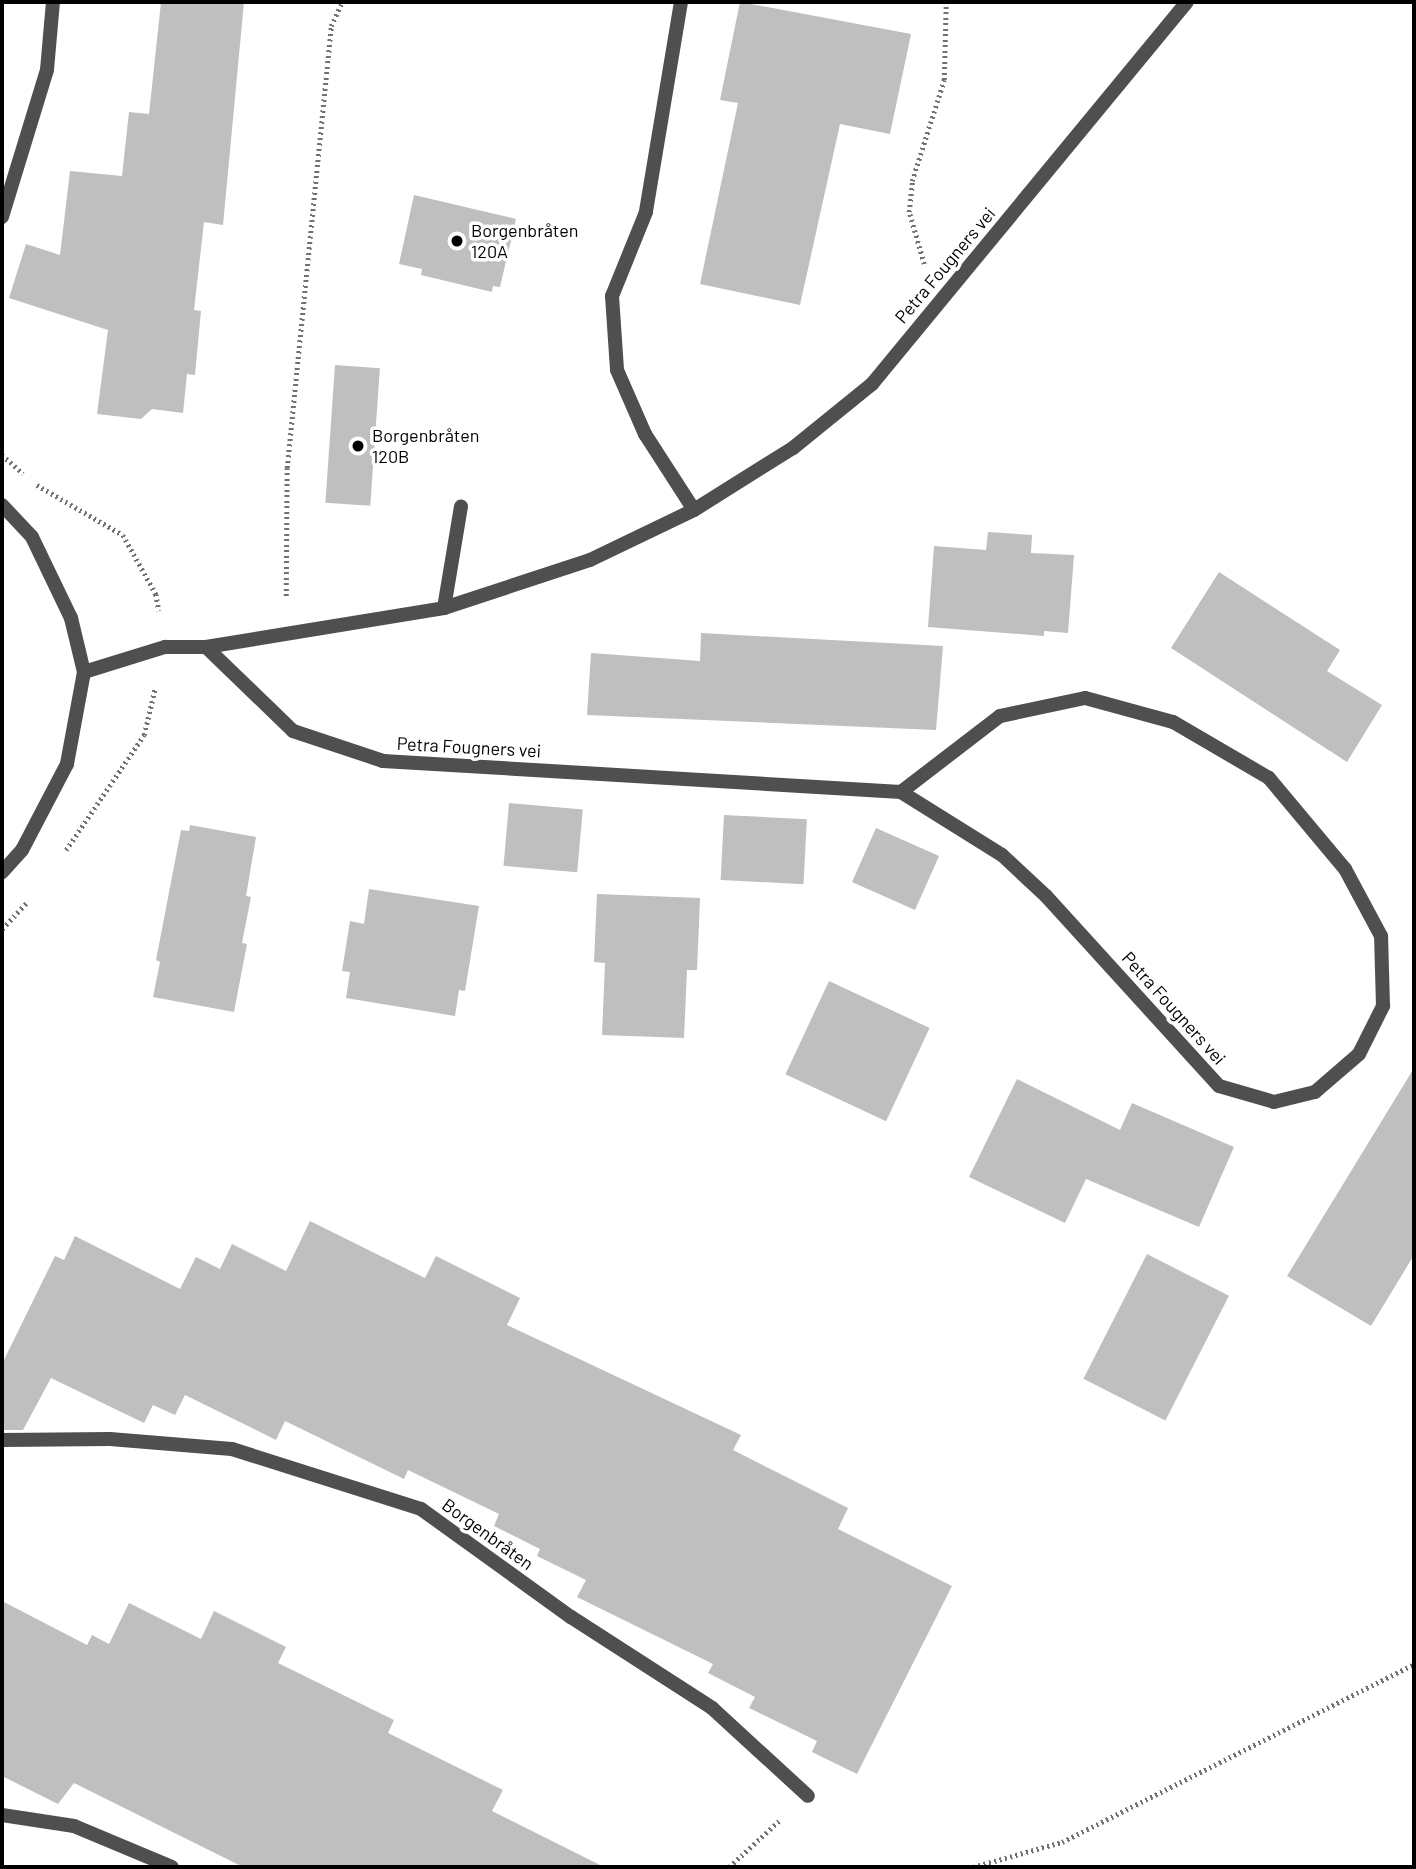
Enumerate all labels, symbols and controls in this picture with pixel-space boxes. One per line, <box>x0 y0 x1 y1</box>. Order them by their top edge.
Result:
street label: Petra Fougners vei <box>890 203 1000 327</box>
place label: Borgenbråten 120A <box>471 220 578 262</box>
marker: Borgenbråten 120A <box>449 233 465 249</box>
place label: Borgenbråten 120B <box>372 425 479 467</box>
marker: Borgenbråten 120B <box>350 438 366 454</box>
street label: Petra Fougners vei <box>396 732 542 762</box>
street label: Petra Fougners vei <box>1118 947 1230 1069</box>
street label: Borgenbråten <box>438 1494 538 1574</box>

